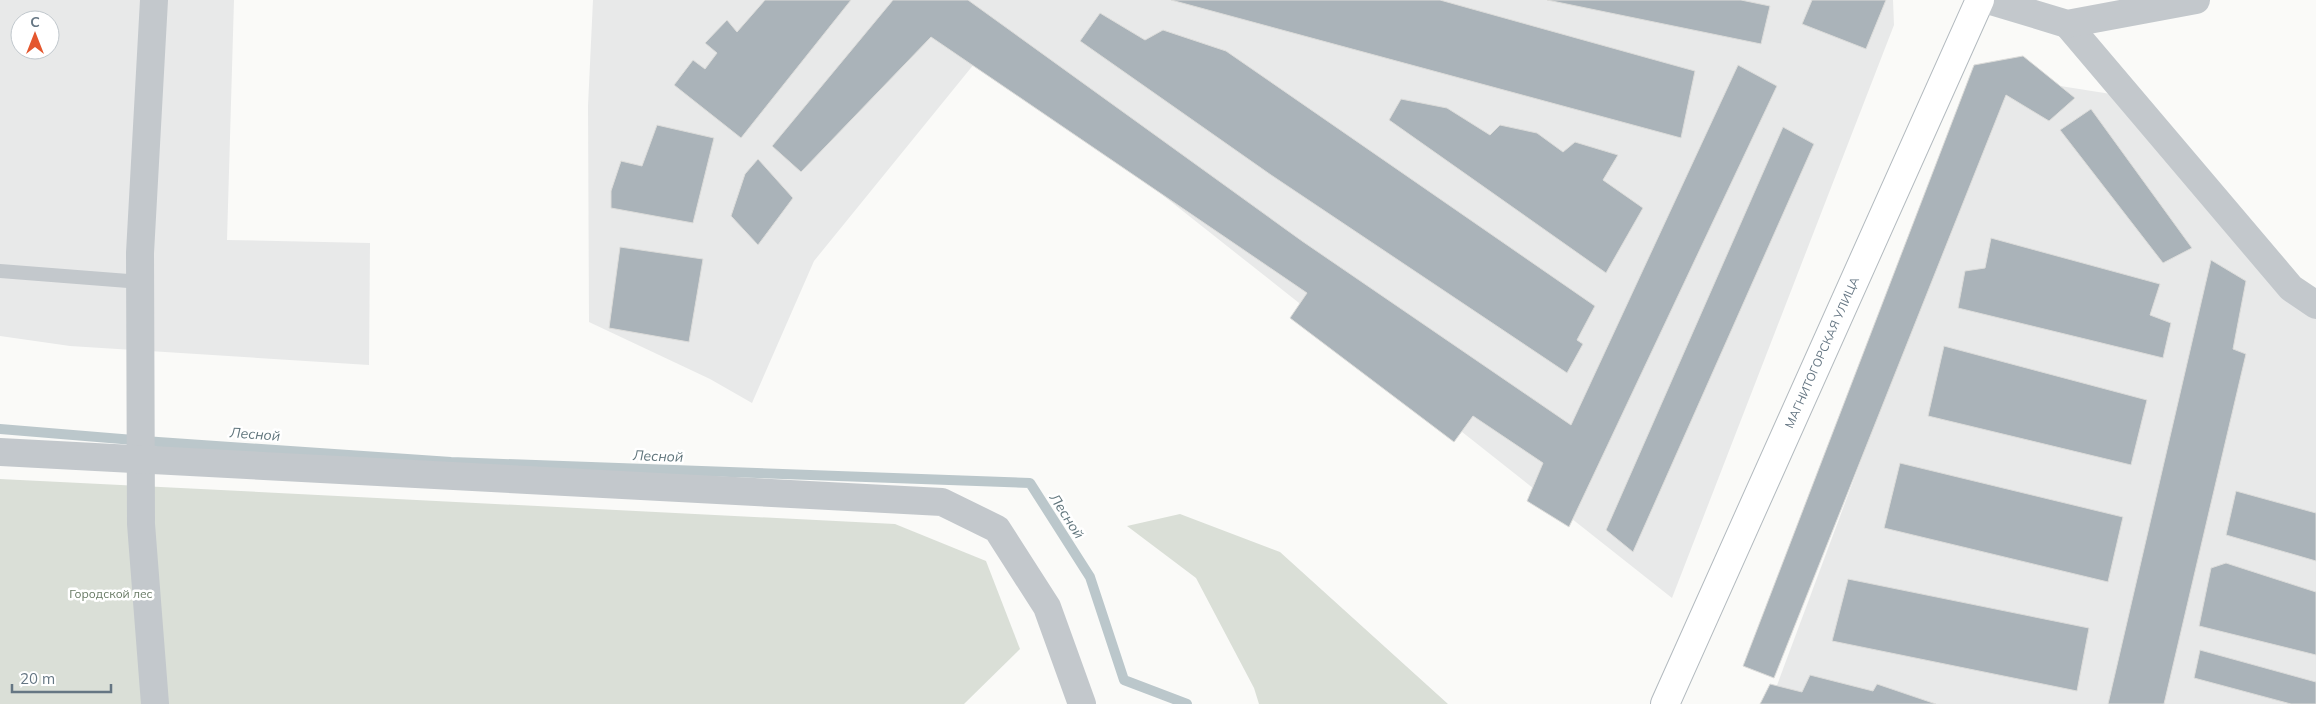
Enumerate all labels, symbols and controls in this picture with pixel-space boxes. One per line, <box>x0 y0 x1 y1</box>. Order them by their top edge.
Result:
north arrow <box>10 10 60 60</box>
text: С <box>30 13 40 31</box>
street label: МАГНИТОГОРСКАЯ УЛИЦА <box>1781 274 1862 430</box>
water label: Лесной <box>228 423 281 445</box>
water label: Лесной <box>632 446 683 466</box>
water label: Лесной <box>1045 489 1088 542</box>
park label: Городской лес <box>69 586 153 601</box>
scale bar <box>12 662 111 694</box>
text: 20 m <box>20 669 55 688</box>

